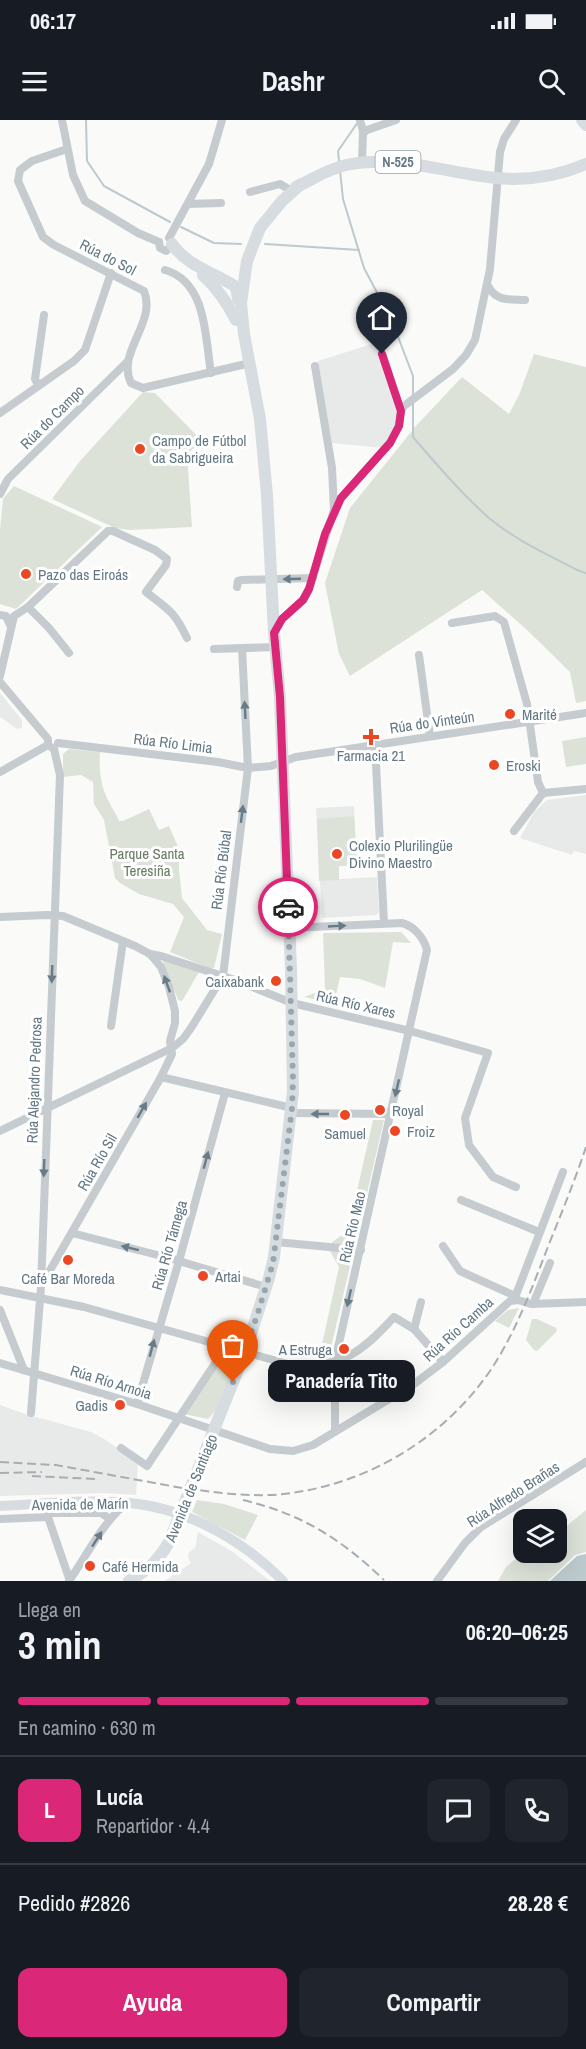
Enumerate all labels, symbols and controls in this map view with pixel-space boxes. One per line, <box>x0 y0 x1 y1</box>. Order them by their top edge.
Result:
text: 06:17 <box>30 6 76 36</box>
text: Dashr <box>262 63 324 99</box>
icon: menu <box>18 65 51 98</box>
icon: search <box>535 65 568 98</box>
road number: N-525 <box>376 151 420 173</box>
street label: Rúa do Sol <box>76 234 140 280</box>
pin <box>356 292 407 354</box>
icon: home <box>365 301 398 334</box>
street label: Rúa do Campo <box>15 380 89 454</box>
place label: Campo de Fútbol da Sabrigueira <box>152 430 246 468</box>
marker: Campo de Fútbol da Sabrigueira <box>133 442 147 456</box>
place label: Pazo das Eiroás <box>38 564 128 585</box>
marker: Pazo das Eiroás <box>19 567 33 581</box>
one-way arrow <box>282 574 301 583</box>
one-way arrow <box>241 700 250 719</box>
place label: Marité <box>522 704 557 725</box>
street label: Rúa do Vinteún <box>388 706 476 738</box>
marker: Marité <box>503 707 517 721</box>
street label: Rúa Río Limia <box>132 728 214 758</box>
marker: Farmacia 21 <box>364 730 378 744</box>
place label: Farmacia 21 <box>337 745 405 766</box>
place label: Eroski <box>506 755 541 776</box>
marker: Eroski <box>487 758 501 772</box>
one-way arrow <box>238 804 247 823</box>
street label: Rúa Río Búbal <box>206 829 236 911</box>
place label: Colexio Plurilingüe Divino Maestro <box>349 835 453 873</box>
park label: Parque Santa Teresiña <box>109 843 185 881</box>
marker: Colexio Plurilingüe Divino Maestro <box>330 847 344 861</box>
courier <box>258 877 318 937</box>
icon: car <box>272 891 305 924</box>
one-way arrow <box>327 921 346 930</box>
one-way arrow <box>47 964 57 983</box>
place label: Caixabank <box>205 971 265 992</box>
marker: Caixabank <box>269 974 283 988</box>
one-way arrow <box>161 975 171 993</box>
street label: Rúa Río Xares <box>314 985 398 1023</box>
street label: Rúa Alejandro Pedrosa <box>21 1016 47 1144</box>
one-way arrow <box>391 1079 401 1097</box>
place label: Royal <box>392 1100 423 1121</box>
one-way arrow <box>137 1102 148 1118</box>
marker: Royal <box>373 1103 387 1117</box>
marker: Samuel <box>338 1108 352 1122</box>
one-way arrow <box>310 1109 329 1119</box>
place label: Froiz <box>407 1121 435 1142</box>
place label: Samuel <box>324 1123 366 1144</box>
marker: Froiz <box>388 1124 402 1138</box>
street label: Rúa Río Sil <box>72 1130 122 1194</box>
one-way arrow <box>202 1151 212 1169</box>
one-way arrow <box>40 1158 49 1177</box>
street label: Rúa Río Mao <box>334 1189 370 1265</box>
street label: Rúa Río Támega <box>146 1198 192 1292</box>
one-way arrow <box>120 1242 139 1252</box>
marker: Café Bar Moreda <box>61 1253 75 1267</box>
place label: Artai <box>214 1266 241 1287</box>
place label: Café Bar Moreda <box>21 1268 115 1289</box>
marker: Artai <box>196 1269 210 1283</box>
one-way arrow <box>344 1289 354 1308</box>
street label: Rúa Río Camba <box>418 1292 498 1366</box>
pin <box>207 1320 258 1382</box>
icon: bag <box>216 1329 249 1362</box>
one-way arrow <box>148 1338 158 1357</box>
place label: A Estruga <box>278 1339 332 1360</box>
marker: A Estruga <box>337 1342 351 1356</box>
street label: Rúa Río Arnoia <box>68 1360 154 1404</box>
callout: Panadería Tito <box>269 1361 416 1403</box>
text: Panadería Tito <box>285 1367 398 1394</box>
place label: Gadis <box>75 1395 108 1416</box>
marker: Gadis <box>113 1398 127 1412</box>
street label: Avenida de Santiago <box>159 1431 222 1546</box>
street label: Rúa Alfredo Brañas <box>463 1456 563 1532</box>
street label: Avenida de Marín <box>30 1493 129 1515</box>
map controls <box>513 1509 567 1563</box>
button: layers <box>513 1509 567 1563</box>
one-way arrow <box>91 1531 102 1547</box>
place label: Café Hermida <box>102 1556 179 1577</box>
marker: Café Hermida <box>83 1559 97 1573</box>
text: Llega en <box>18 1596 81 1623</box>
text: 06:20–06:25 <box>466 1617 568 1647</box>
text: 3 min <box>18 1619 102 1671</box>
text: En camino · 630 m <box>18 1714 156 1741</box>
button: chat <box>427 1779 490 1842</box>
button: phone <box>505 1779 568 1842</box>
text: Lucía <box>96 1782 143 1812</box>
text: L <box>44 1795 55 1825</box>
text: Repartidor · 4.4 <box>96 1812 210 1839</box>
text: Pedido #2826 <box>18 1888 130 1918</box>
text: 28.28 € <box>508 1888 568 1918</box>
button: Ayuda <box>18 1968 287 2037</box>
button: Compartir <box>299 1968 568 2037</box>

